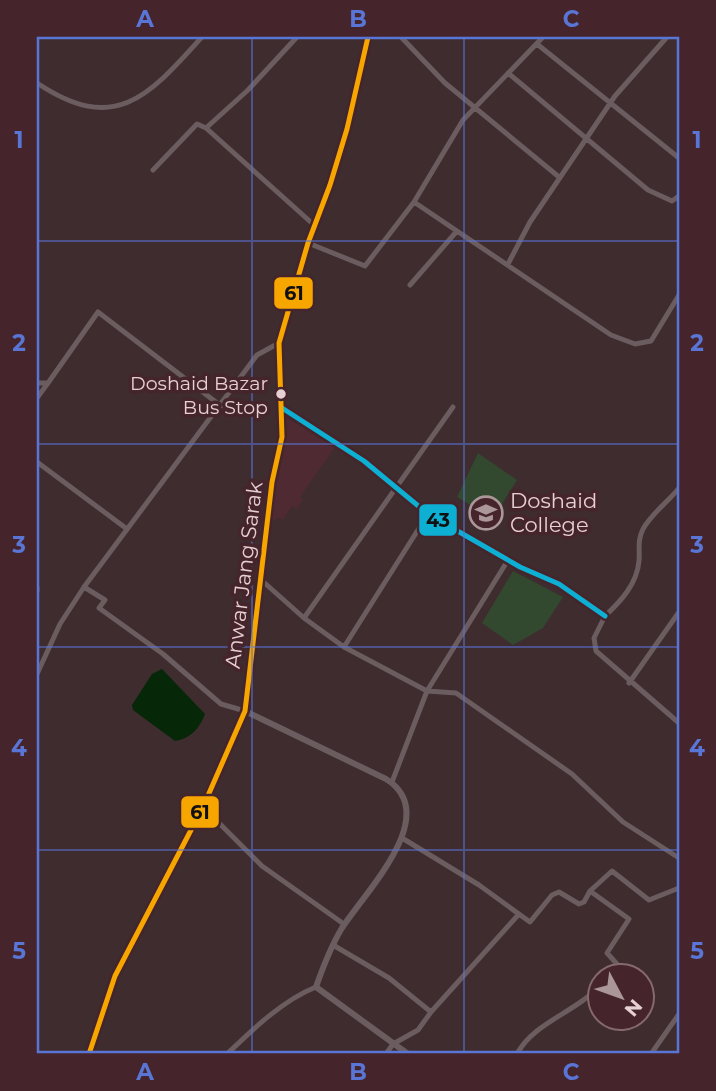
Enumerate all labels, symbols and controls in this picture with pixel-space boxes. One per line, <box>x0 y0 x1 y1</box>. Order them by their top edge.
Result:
text: A <box>135 5 154 33</box>
text: B <box>349 5 367 33</box>
text: C <box>563 5 580 33</box>
text: 1 <box>14 126 24 154</box>
text: 1 <box>692 126 702 154</box>
line badge: 61 <box>273 276 314 310</box>
text: 61 <box>284 282 304 305</box>
text: 2 <box>12 329 26 357</box>
text: 2 <box>690 329 704 357</box>
place label: Doshaid Bazar Bus Stop <box>130 372 268 419</box>
marker: Doshaid Bazar Bus Stop <box>274 387 288 401</box>
street label: Anwar Jang Sarak <box>220 480 267 670</box>
place label: Doshaid College <box>510 488 597 537</box>
school or university icon: Doshaid College <box>467 494 505 532</box>
line badge: 43 <box>418 503 458 537</box>
text: 43 <box>426 509 450 532</box>
text: 3 <box>11 531 26 559</box>
text: 3 <box>689 531 704 559</box>
text: 4 <box>11 734 27 762</box>
text: 4 <box>689 734 705 762</box>
line badge: 61 <box>180 795 220 829</box>
text: 61 <box>190 801 210 824</box>
text: 5 <box>12 937 26 965</box>
text: 5 <box>690 937 704 965</box>
north arrow <box>586 962 656 1032</box>
text: N <box>620 994 647 1021</box>
text: A <box>135 1058 154 1086</box>
text: B <box>349 1058 367 1086</box>
text: C <box>563 1058 580 1086</box>

